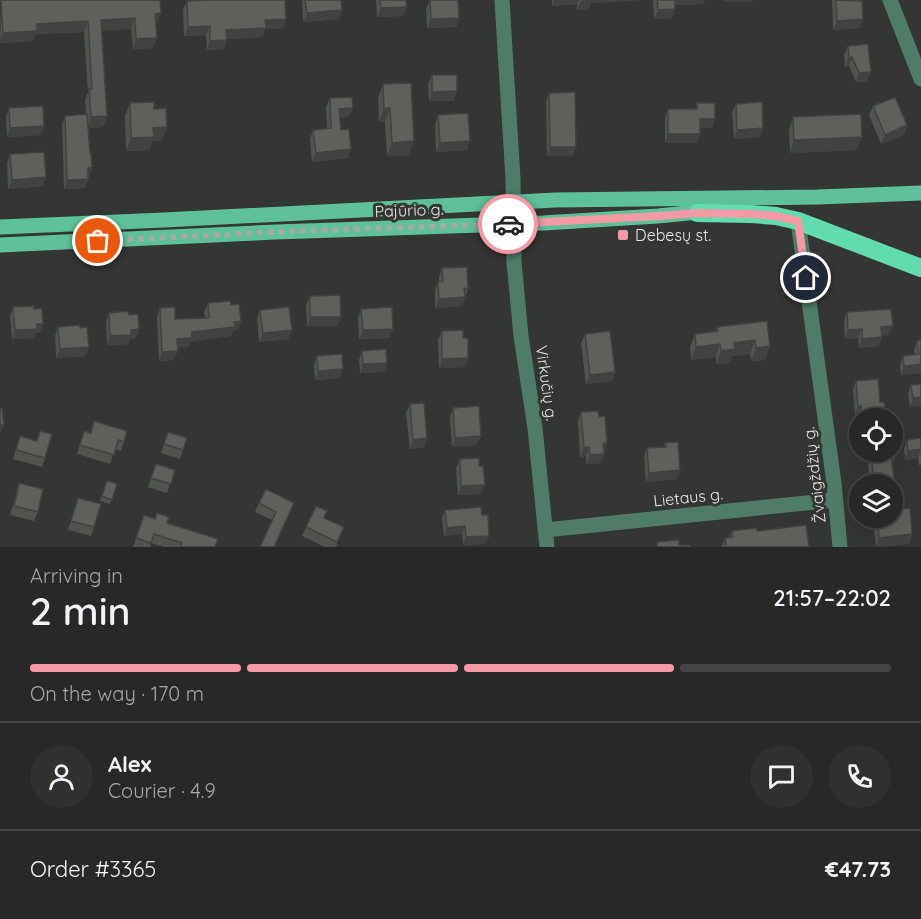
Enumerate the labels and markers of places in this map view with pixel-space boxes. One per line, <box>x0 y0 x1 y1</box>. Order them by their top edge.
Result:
pin <box>72 215 123 266</box>
place label: Debesų st. <box>635 225 711 245</box>
marker: Debesų st. <box>616 228 630 242</box>
pin <box>780 252 831 303</box>

